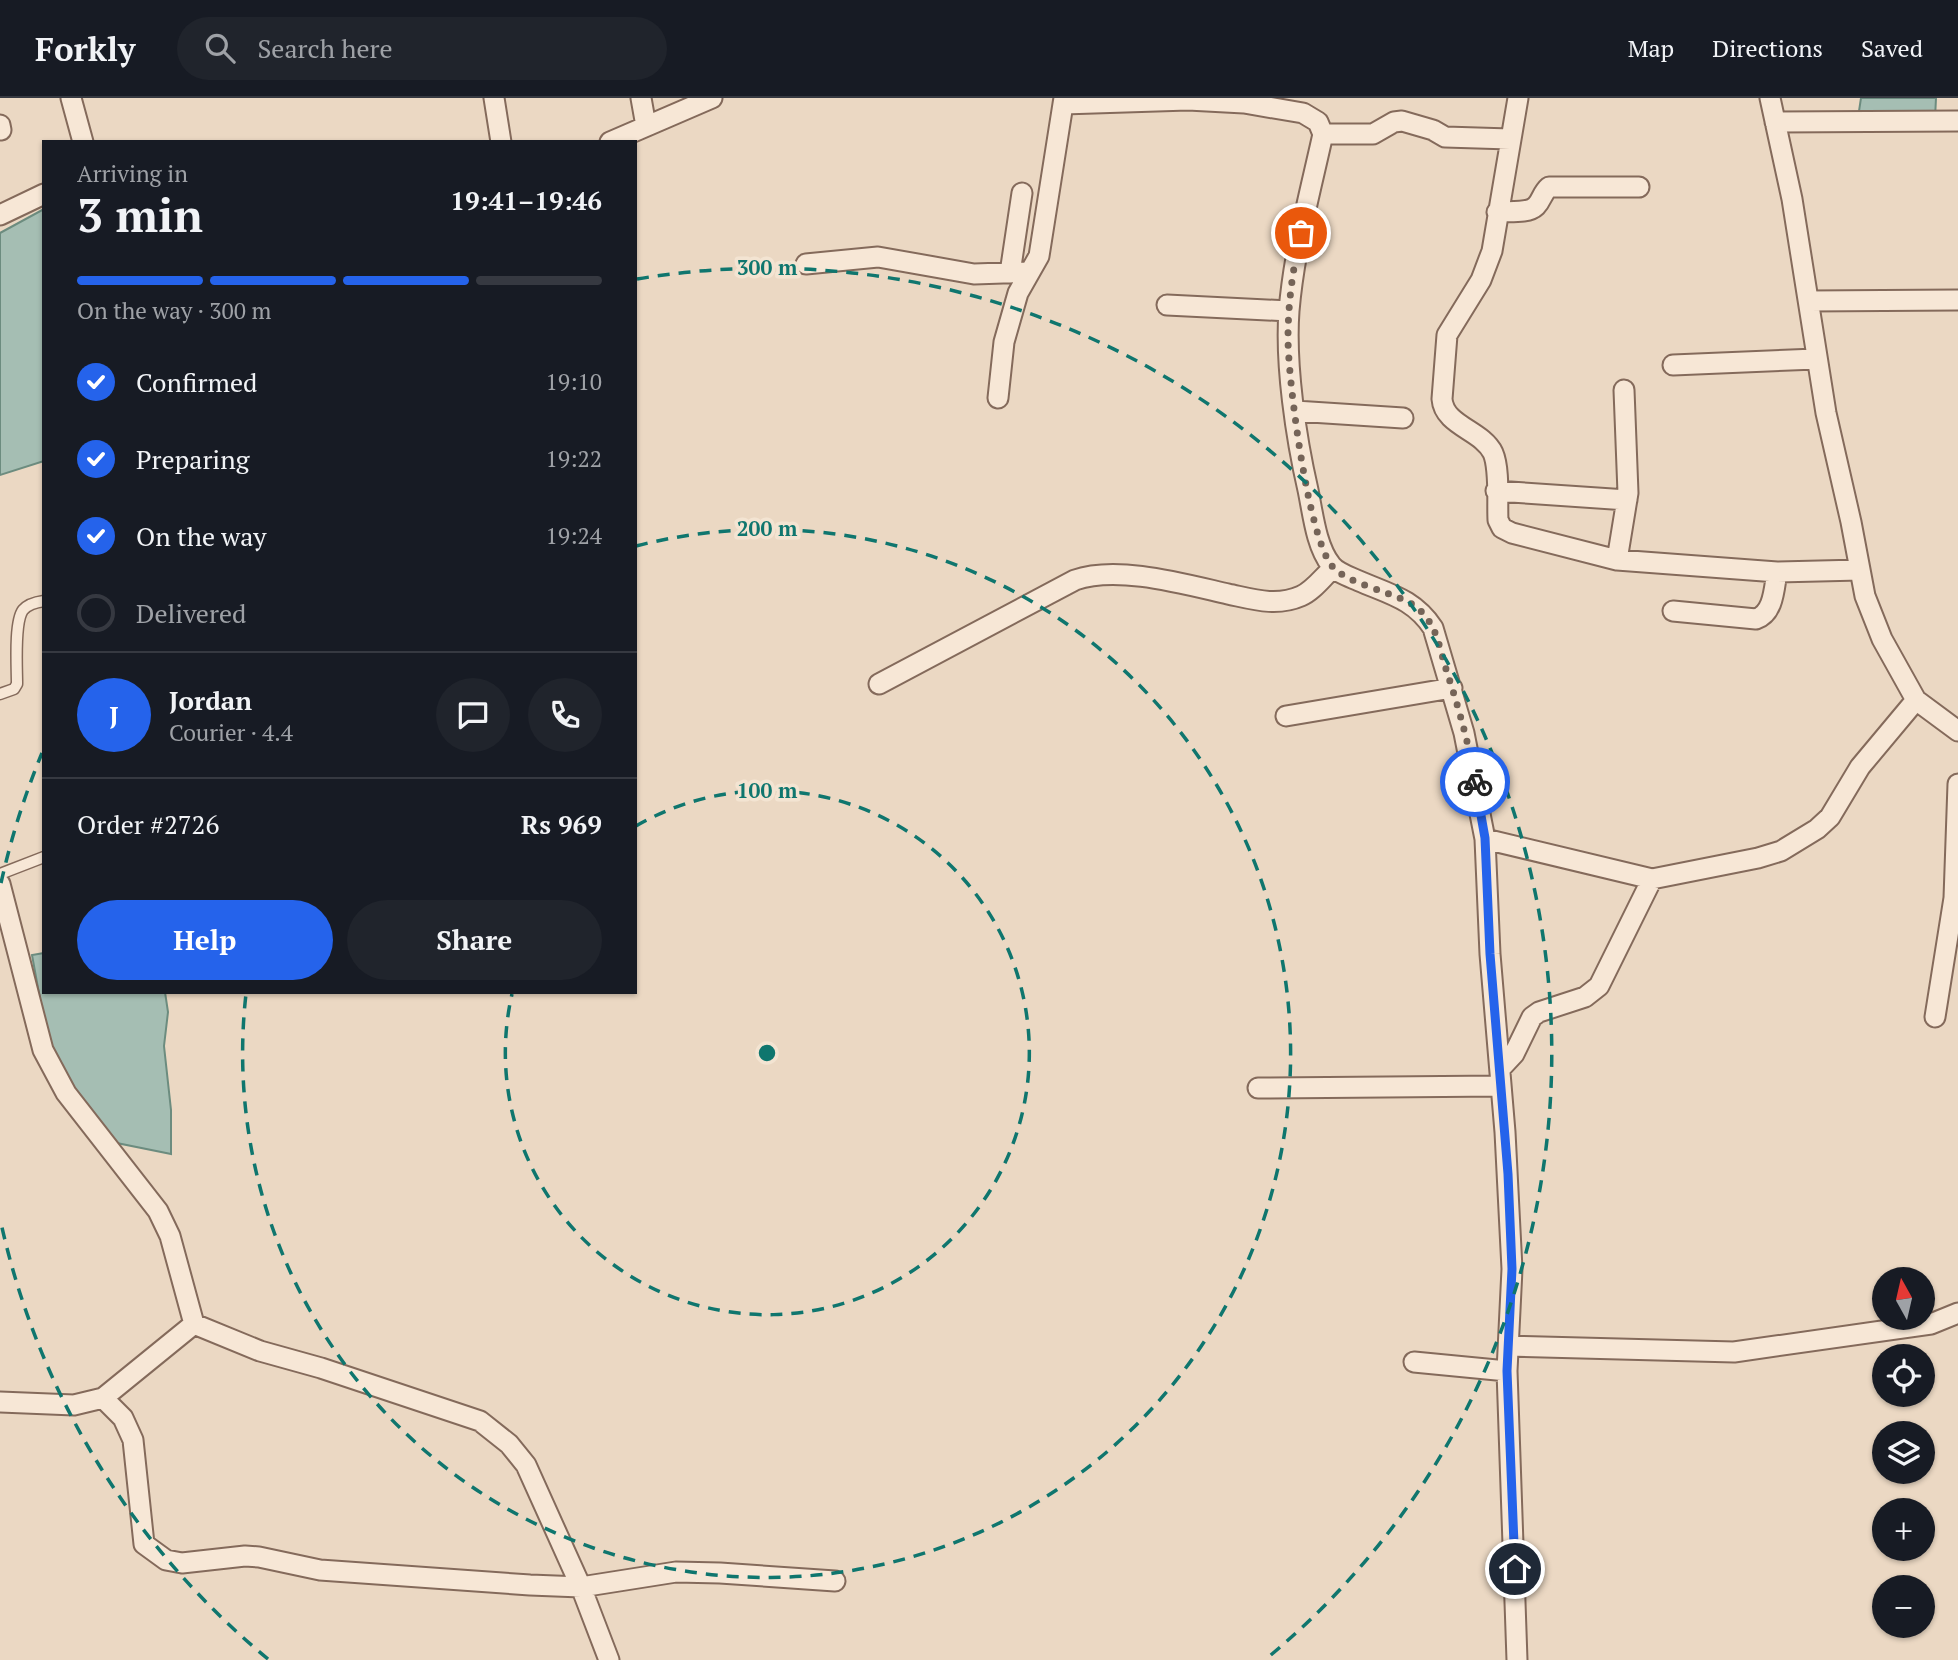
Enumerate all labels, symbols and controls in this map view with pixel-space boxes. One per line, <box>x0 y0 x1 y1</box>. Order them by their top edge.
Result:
search box <box>177 17 667 80</box>
text: Forkly <box>35 27 135 70</box>
icon: search <box>201 29 239 67</box>
text: Search here <box>257 31 393 65</box>
text: Map <box>1628 32 1674 64</box>
text: Directions <box>1712 32 1823 64</box>
text: Saved <box>1861 32 1923 64</box>
text: Arriving in <box>77 158 188 189</box>
text: 19:41–19:46 <box>450 183 602 217</box>
text: 3 min <box>77 184 203 245</box>
pin <box>1271 203 1331 263</box>
icon: bag <box>1282 214 1320 252</box>
text: 300 m <box>737 253 798 281</box>
text: On the way · 300 m <box>77 295 271 326</box>
icon: check <box>77 363 115 401</box>
text: Confirmed <box>136 365 257 399</box>
text: 19:10 <box>545 366 602 397</box>
icon: check <box>77 440 115 478</box>
text: Preparing <box>136 442 249 476</box>
text: 19:22 <box>545 443 602 474</box>
text: 200 m <box>737 514 798 542</box>
icon: check <box>77 517 115 555</box>
text: On the way <box>136 519 267 553</box>
text: 19:24 <box>545 520 602 551</box>
text: Delivered <box>136 596 246 630</box>
button: chat <box>436 678 510 752</box>
button: phone <box>528 678 602 752</box>
text: Jordan <box>169 683 252 717</box>
text: J <box>109 698 119 732</box>
text: Courier · 4.4 <box>169 717 293 748</box>
courier <box>1440 747 1510 817</box>
icon: bike <box>1456 763 1494 801</box>
text: 100 m <box>737 776 798 804</box>
text: Order #2726 <box>77 807 219 841</box>
text: Rs 969 <box>521 807 602 841</box>
button: Help <box>77 900 333 980</box>
button: Share <box>347 900 602 980</box>
centre of rings <box>755 1041 779 1065</box>
north arrow <box>1872 1267 1936 1330</box>
map controls <box>1872 1267 1935 1638</box>
button: locate <box>1872 1344 1935 1407</box>
button: layers <box>1872 1421 1935 1484</box>
button: + <box>1872 1498 1935 1561</box>
pin <box>1485 1539 1545 1599</box>
icon: home <box>1496 1550 1534 1588</box>
button: − <box>1872 1575 1935 1638</box>

